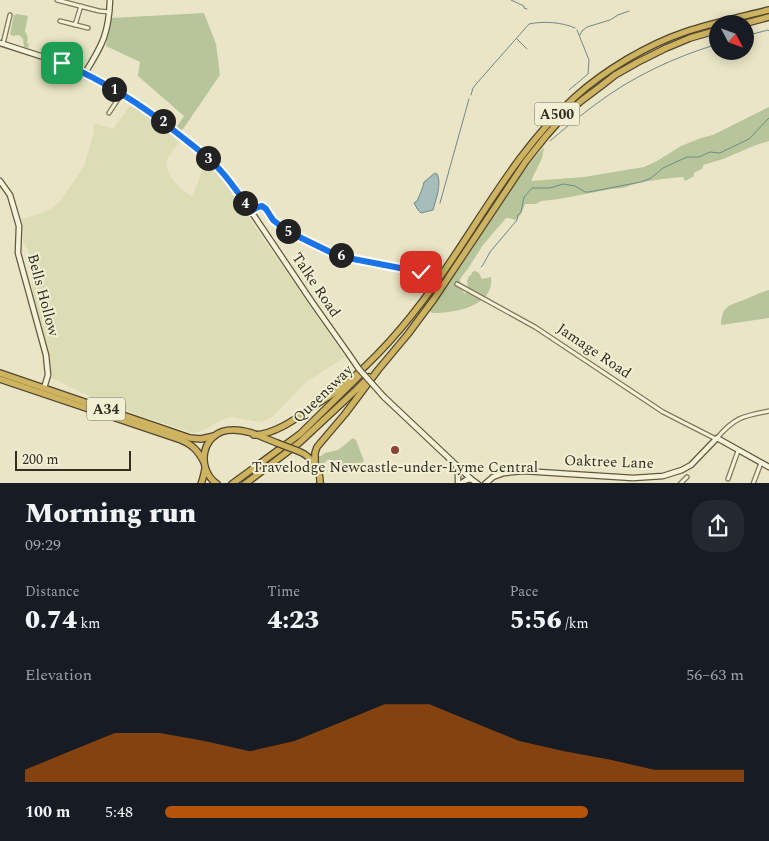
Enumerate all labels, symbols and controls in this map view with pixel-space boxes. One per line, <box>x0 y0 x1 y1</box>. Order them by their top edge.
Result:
north arrow <box>709 15 754 60</box>
map controls <box>709 15 754 60</box>
pin <box>41 42 83 84</box>
icon: arrive <box>48 49 76 77</box>
pin: 1 <box>102 76 126 102</box>
text: 1 <box>111 79 118 100</box>
road number: A500 <box>534 102 580 126</box>
pin: 2 <box>150 108 176 134</box>
text: 2 <box>160 111 167 132</box>
pin: 3 <box>196 146 220 170</box>
text: 3 <box>205 148 212 169</box>
pin: 4 <box>232 190 258 216</box>
text: 4 <box>242 193 249 214</box>
pin: 5 <box>276 218 300 244</box>
text: 5 <box>285 221 292 242</box>
pin: 6 <box>328 242 354 268</box>
text: 6 <box>338 245 345 266</box>
street label: Talke Road <box>286 248 346 322</box>
street label: Bells Hollow <box>21 251 65 340</box>
pin <box>400 251 442 293</box>
icon: check <box>407 258 435 286</box>
street label: Jamage Road <box>552 318 636 384</box>
street label: Queensway <box>288 359 359 429</box>
road number: A34 <box>87 398 125 420</box>
marker: Travelodge Newcastle-under-Lyme Central <box>389 444 401 456</box>
scale bar <box>15 448 131 472</box>
text: 200 m <box>22 449 59 470</box>
street label: Oaktree Lane <box>564 449 654 475</box>
place label: Travelodge Newcastle-under-Lyme Central <box>252 456 538 479</box>
text: Morning run <box>25 492 196 535</box>
button: share <box>692 500 744 552</box>
text: 09:29 <box>25 533 61 557</box>
text: Distance <box>25 581 80 602</box>
text: Time <box>267 581 300 602</box>
text: Pace <box>510 581 539 602</box>
text: 0.74 <box>25 602 77 640</box>
text: 4:23 <box>267 602 319 640</box>
text: 5:56 <box>510 602 562 640</box>
text: km <box>77 613 100 634</box>
text: /km <box>562 613 589 634</box>
text: Elevation <box>25 663 92 687</box>
text: 56–63 m <box>686 663 744 687</box>
text: 100 m <box>25 800 70 824</box>
text: 5:48 <box>105 800 133 824</box>

